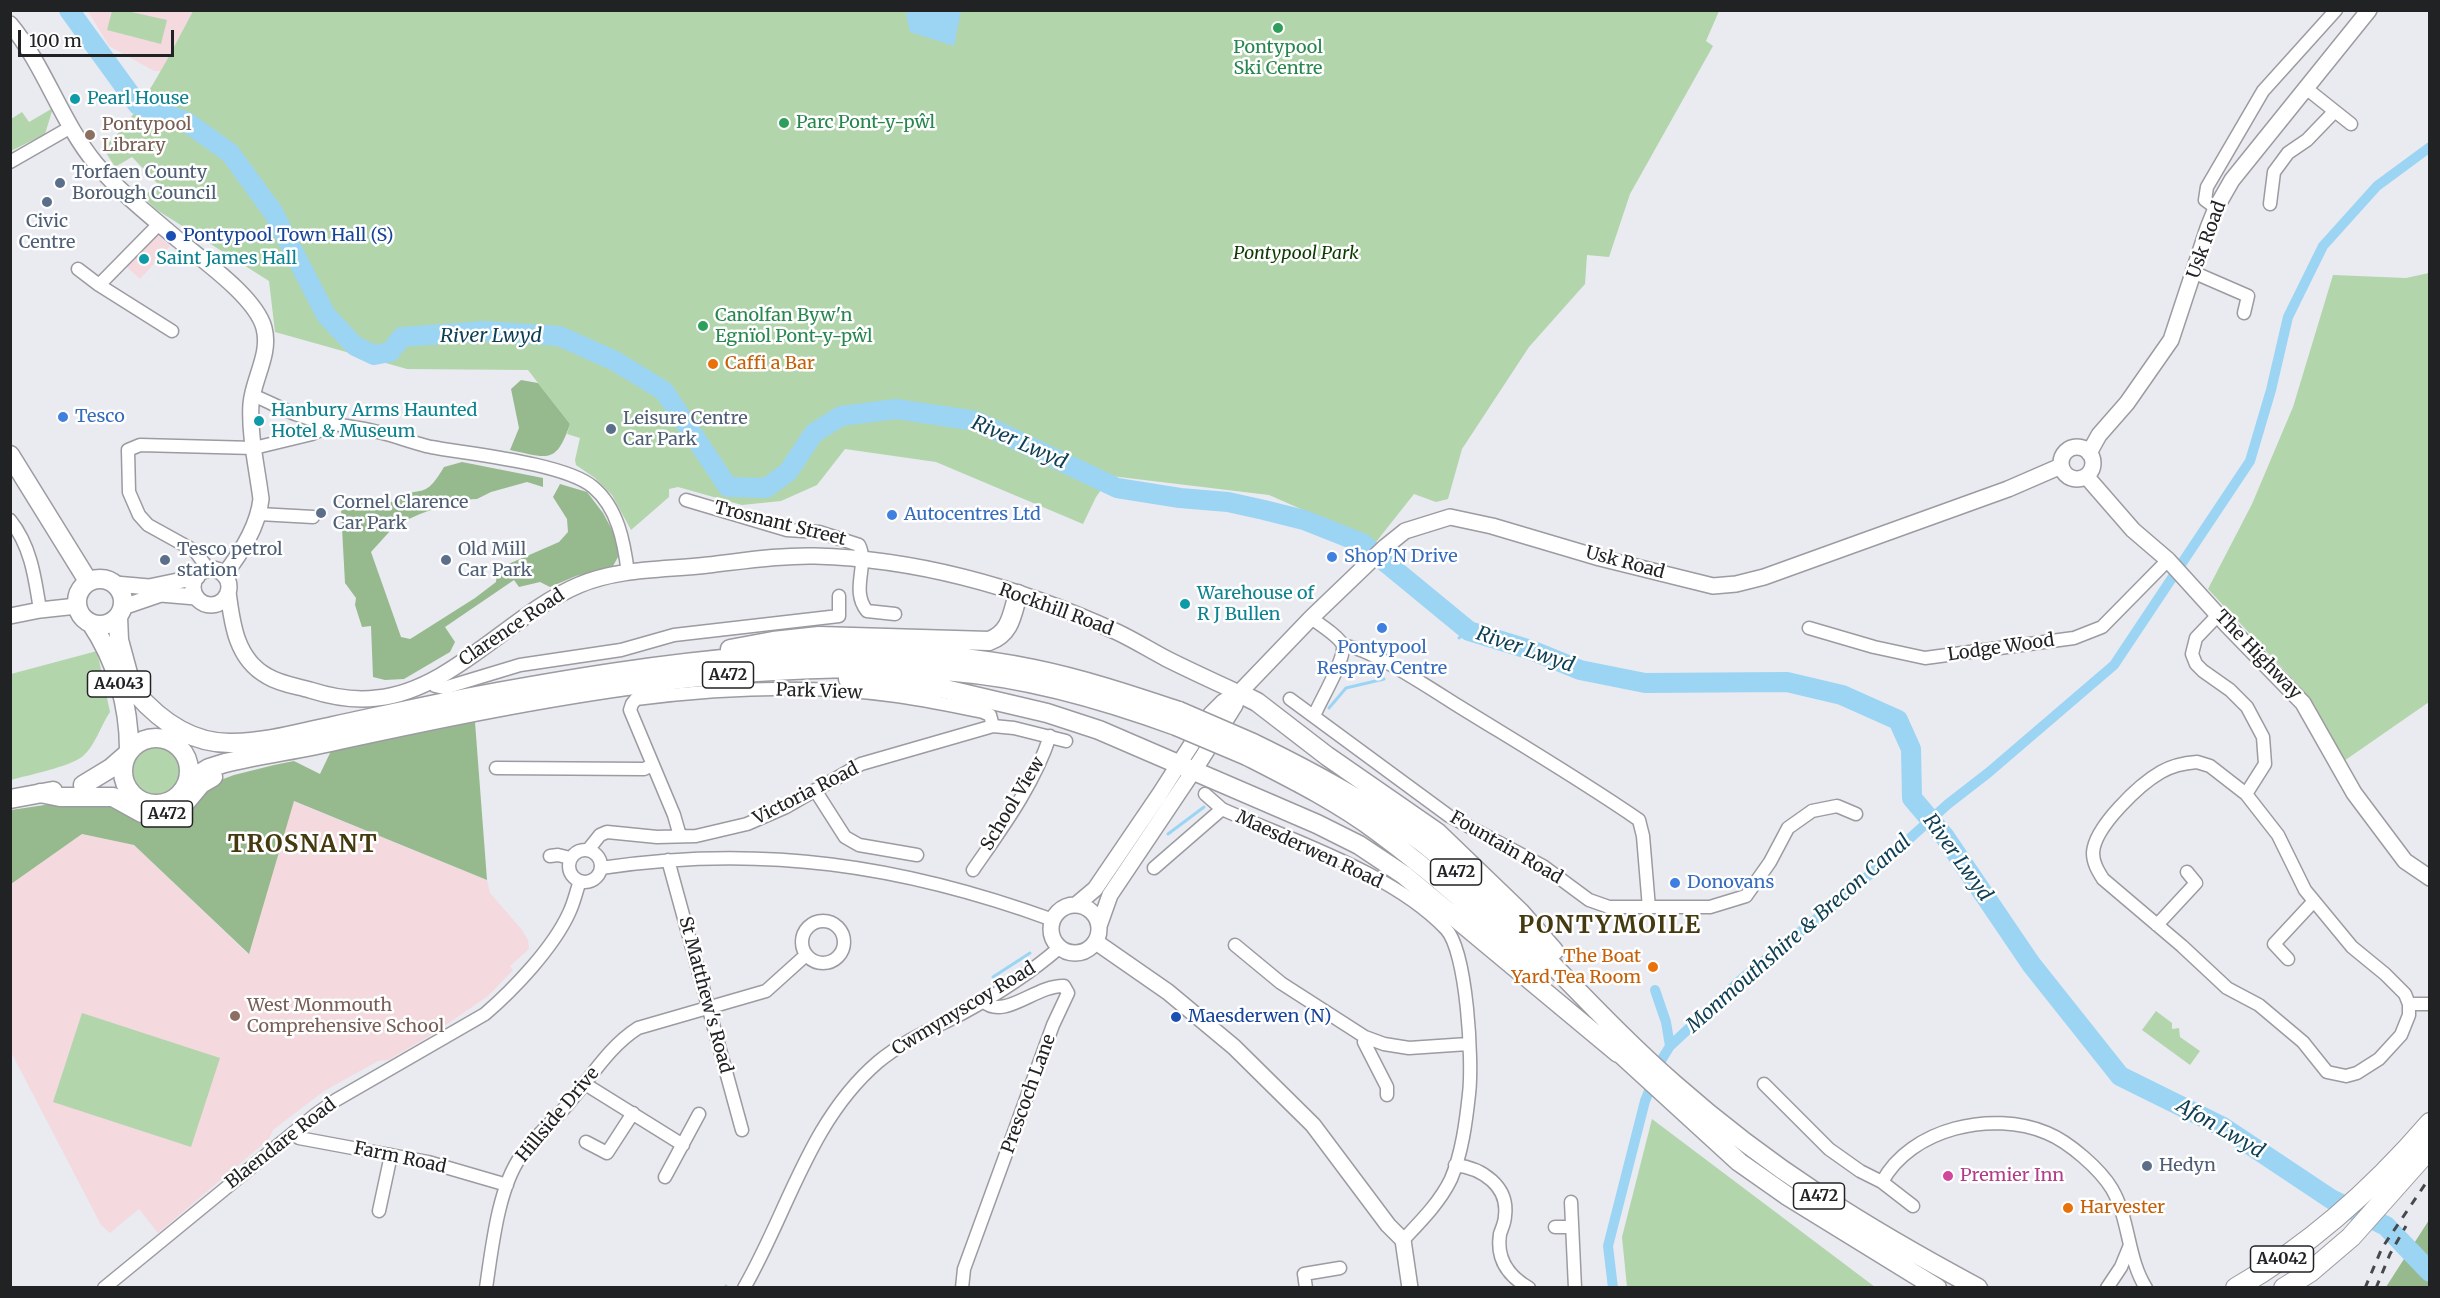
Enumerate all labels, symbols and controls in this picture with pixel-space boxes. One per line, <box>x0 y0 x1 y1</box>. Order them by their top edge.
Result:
scale bar <box>21 18 177 56</box>
marker: Pontypool Ski Centre <box>1271 21 1285 35</box>
text: 100 m <box>29 29 82 52</box>
place label: Pontypool Ski Centre <box>1233 37 1323 80</box>
place label: Pearl House <box>87 88 189 110</box>
marker: Pearl House <box>68 92 82 106</box>
place label: Parc Pont-y-pŵl <box>796 112 935 134</box>
place label: Pontypool Library <box>102 114 192 156</box>
marker: Parc Pont-y-pŵl <box>777 116 791 130</box>
marker: Pontypool Library <box>83 128 97 142</box>
place label: Torfaen County Borough Council <box>72 162 217 204</box>
marker: Torfaen County Borough Council <box>53 176 67 190</box>
marker: Civic Centre <box>40 195 54 209</box>
street label: Usk Road <box>2183 198 2231 282</box>
place label: Civic Centre <box>19 211 75 254</box>
place label: Pontypool Town Hall (S) <box>183 225 394 247</box>
marker: Pontypool Town Hall (S) <box>164 229 178 243</box>
park label: Pontypool Park <box>1233 243 1359 265</box>
place label: Saint James Hall <box>156 248 297 270</box>
marker: Saint James Hall <box>137 252 151 266</box>
place label: Canolfan Byw'n Egnïol Pont-y-pŵl <box>715 305 873 348</box>
marker: Canolfan Byw'n Egnïol Pont-y-pŵl <box>696 319 710 333</box>
water label: River Lwyd <box>440 324 542 348</box>
place label: Caffi a Bar <box>725 353 815 375</box>
marker: Caffi a Bar <box>706 357 720 371</box>
place label: Hanbury Arms Haunted Hotel & Museum <box>271 400 477 442</box>
place label: Tesco <box>75 406 125 428</box>
place label: Leisure Centre Car Park <box>623 408 748 450</box>
marker: Tesco <box>56 410 70 424</box>
water label: River Lwyd <box>968 411 1070 475</box>
marker: Hanbury Arms Haunted Hotel & Museum <box>252 414 266 428</box>
marker: Leisure Centre Car Park <box>604 422 618 436</box>
place label: Cornel Clarence Car Park <box>333 492 468 534</box>
street label: Trosnant Street <box>712 497 848 551</box>
place label: Autocentres Ltd <box>904 504 1041 526</box>
marker: Cornel Clarence Car Park <box>314 506 328 520</box>
marker: Autocentres Ltd <box>885 508 899 522</box>
place label: Tesco petrol station <box>177 539 283 582</box>
place label: Old Mill Car Park <box>458 539 532 582</box>
street label: Usk Road <box>1583 542 1667 584</box>
place label: Shop'N Drive <box>1344 546 1458 568</box>
marker: Shop'N Drive <box>1325 550 1339 564</box>
marker: Tesco petrol station <box>158 553 172 567</box>
marker: Old Mill Car Park <box>439 553 453 567</box>
street label: Rockhill Road <box>996 579 1116 641</box>
place label: Warehouse of R J Bullen <box>1197 583 1314 626</box>
street label: Clarence Road <box>455 585 569 671</box>
marker: Warehouse of R J Bullen <box>1178 597 1192 611</box>
street label: The Highway <box>2210 606 2306 704</box>
marker: Pontypool Respray Centre <box>1375 621 1389 635</box>
water label: River Lwyd <box>1473 622 1577 678</box>
street label: Lodge Wood <box>1946 630 2056 666</box>
place label: Pontypool Respray Centre <box>1317 637 1447 680</box>
road number: A472 <box>702 662 754 688</box>
road number: A4043 <box>88 671 150 697</box>
street label: Park View <box>775 680 863 704</box>
street label: School View <box>977 753 1049 855</box>
street label: Victoria Road <box>750 758 862 830</box>
road number: A472 <box>142 801 192 827</box>
street label: Maesderwen Road <box>1232 807 1386 893</box>
street label: Fountain Road <box>1446 807 1566 889</box>
water label: River Lwyd <box>1917 810 1997 906</box>
water label: Monmouthshire & Brecon Canal <box>1682 830 1916 1038</box>
district label: TROSNANT <box>228 831 378 859</box>
road number: A472 <box>1430 859 1482 885</box>
place label: Donovans <box>1687 872 1774 894</box>
marker: Donovans <box>1668 876 1682 890</box>
district label: PONTYMOILE <box>1518 912 1702 940</box>
street label: St Matthew's Road <box>674 914 736 1076</box>
place label: The Boat Yard Tea Room <box>1511 946 1641 988</box>
street label: Cwmynyscoy Road <box>888 958 1040 1060</box>
marker: The Boat Yard Tea Room <box>1646 960 1660 974</box>
place label: West Monmouth Comprehensive School <box>247 995 444 1038</box>
place label: Maesderwen (N) <box>1188 1006 1331 1028</box>
marker: West Monmouth Comprehensive School <box>228 1009 242 1023</box>
marker: Maesderwen (N) <box>1169 1010 1183 1024</box>
street label: Prescoch Lane <box>997 1031 1061 1157</box>
street label: Hillside Drive <box>512 1063 604 1167</box>
street label: Blaendare Road <box>221 1094 341 1194</box>
water label: Afon Lwyd <box>2172 1094 2268 1164</box>
street label: Farm Road <box>352 1138 448 1178</box>
place label: Hedyn <box>2159 1155 2216 1177</box>
marker: Hedyn <box>2140 1159 2154 1173</box>
place label: Premier Inn <box>1960 1165 2064 1187</box>
marker: Premier Inn <box>1941 1169 1955 1183</box>
road number: A472 <box>1794 1183 1844 1209</box>
place label: Harvester <box>2080 1197 2165 1219</box>
marker: Harvester <box>2061 1201 2075 1215</box>
road number: A4042 <box>2250 1246 2314 1272</box>

